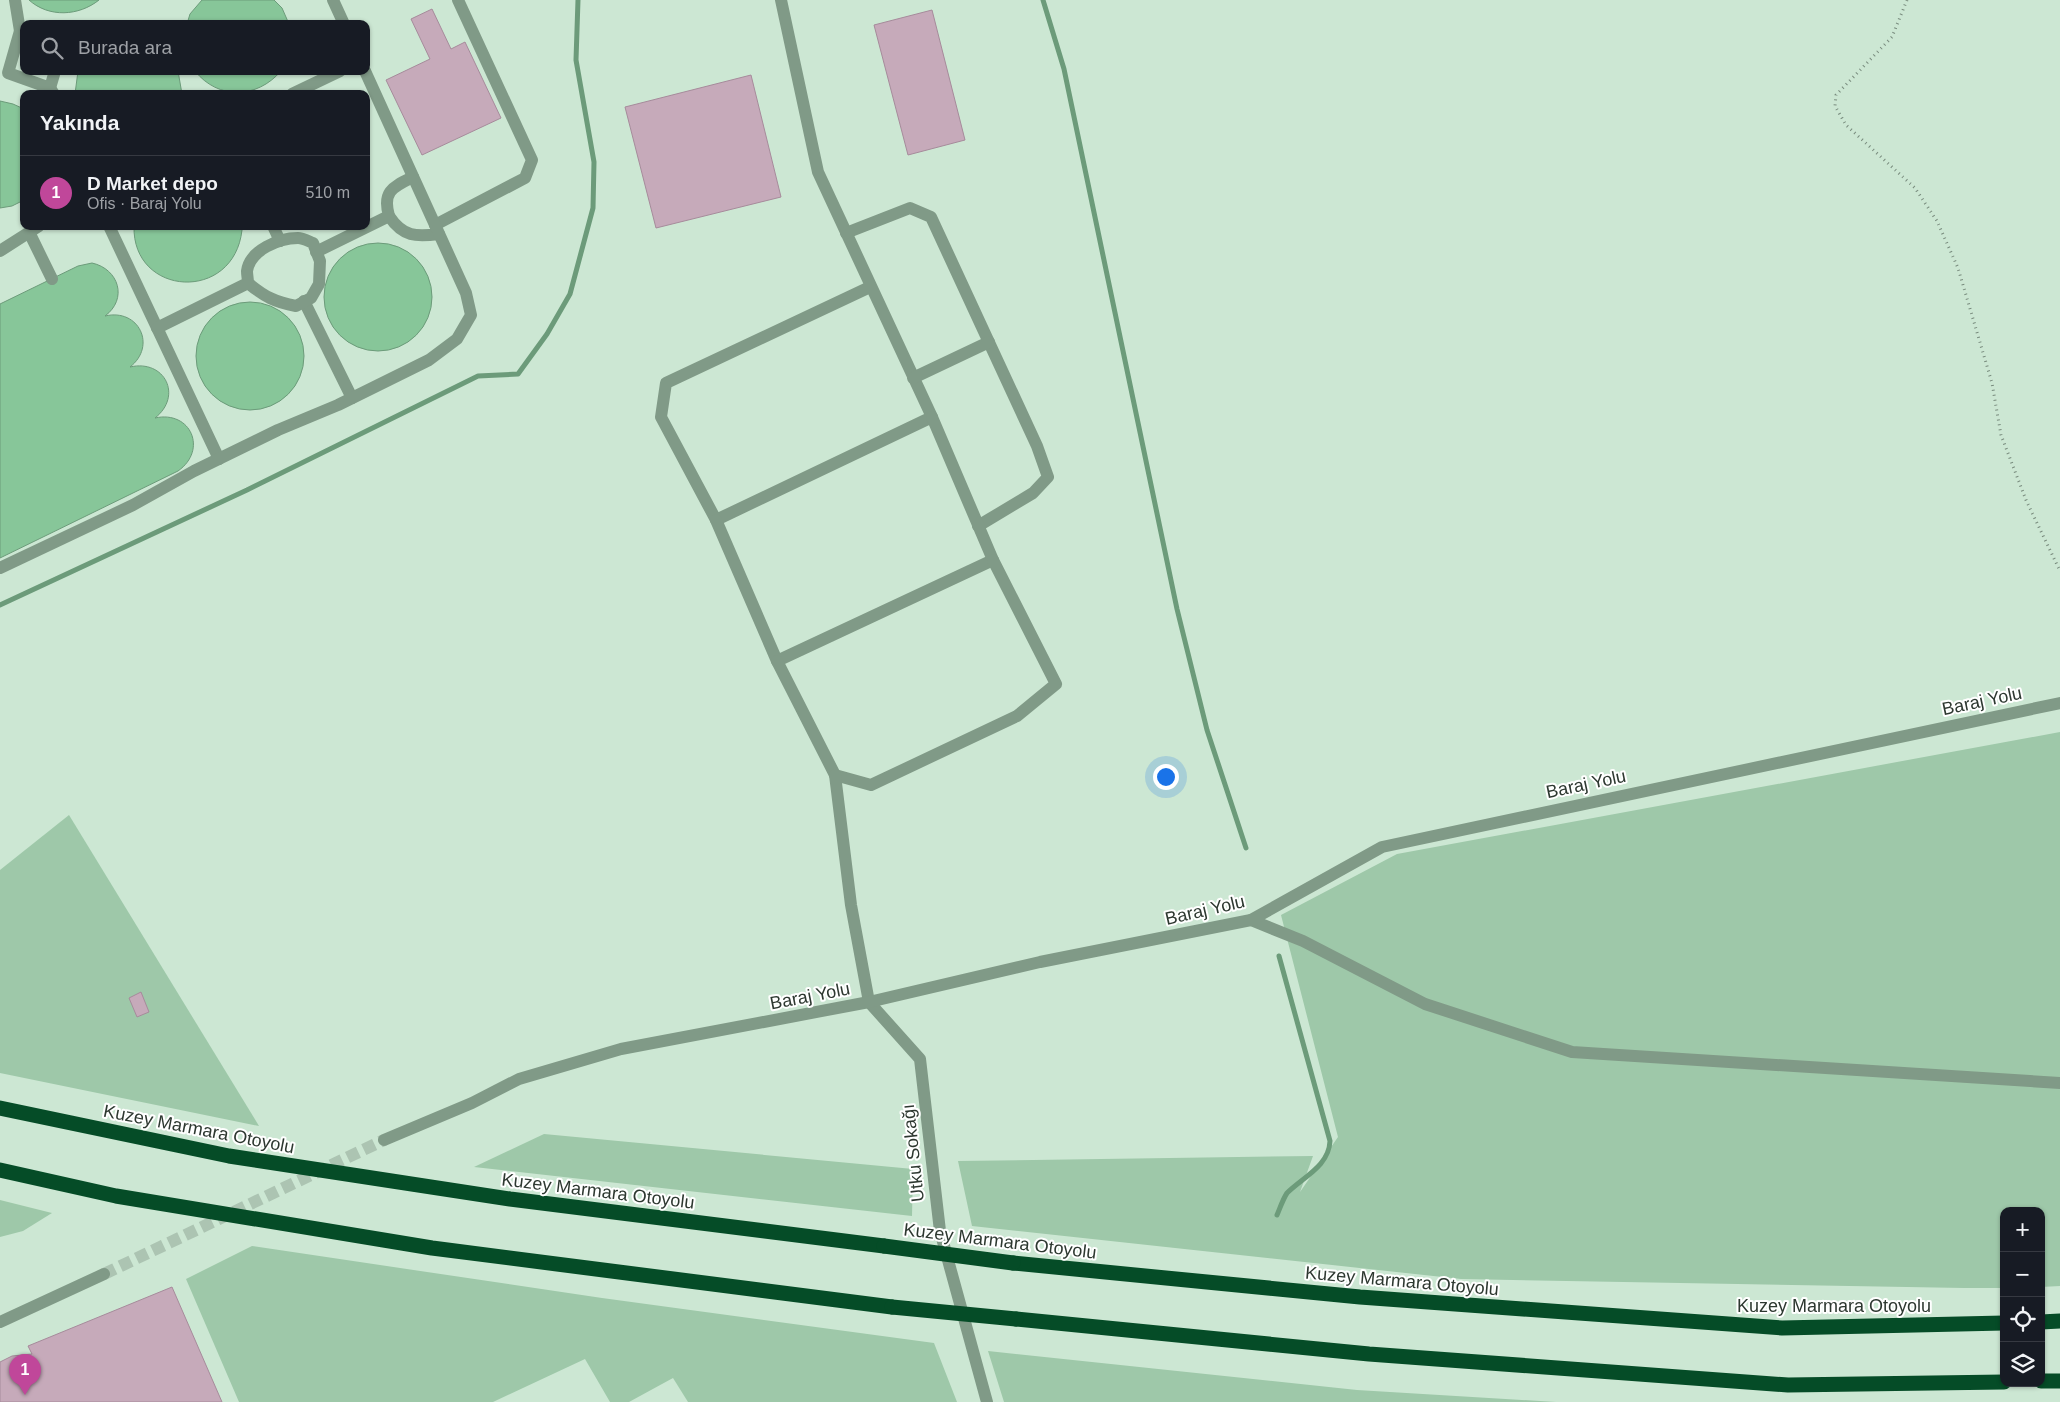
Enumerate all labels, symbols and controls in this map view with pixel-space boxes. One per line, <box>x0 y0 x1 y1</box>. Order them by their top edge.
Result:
search box <box>20 20 370 75</box>
icon: search <box>38 34 66 62</box>
text: Burada ara <box>78 37 172 58</box>
text: Yakında <box>40 111 119 134</box>
text: D Market depo <box>87 173 218 194</box>
text: 1 <box>52 184 60 201</box>
text: 510 m <box>306 184 350 201</box>
text: Ofis · Baraj Yolu <box>87 195 202 212</box>
street label: Baraj Yolu <box>1940 683 2024 719</box>
your location <box>1153 764 1179 790</box>
street label: Baraj Yolu <box>1544 766 1628 802</box>
street label: Baraj Yolu <box>1163 891 1247 929</box>
street label: Baraj Yolu <box>768 978 852 1014</box>
street label: Kuzey Marmara Otoyolu <box>102 1101 296 1157</box>
street label: Utku Sokağı <box>898 1103 928 1203</box>
street label: Kuzey Marmara Otoyolu <box>500 1169 696 1213</box>
map controls <box>2000 1207 2045 1387</box>
button: + <box>2000 1207 2045 1252</box>
street label: Kuzey Marmara Otoyolu <box>902 1219 1098 1263</box>
button: − <box>2000 1252 2045 1297</box>
street label: Kuzey Marmara Otoyolu <box>1304 1263 1500 1299</box>
street label: Kuzey Marmara Otoyolu <box>1737 1296 1931 1316</box>
button: locate <box>2000 1297 2045 1342</box>
button: layers <box>2000 1342 2045 1387</box>
pin: 1 <box>9 1354 41 1395</box>

